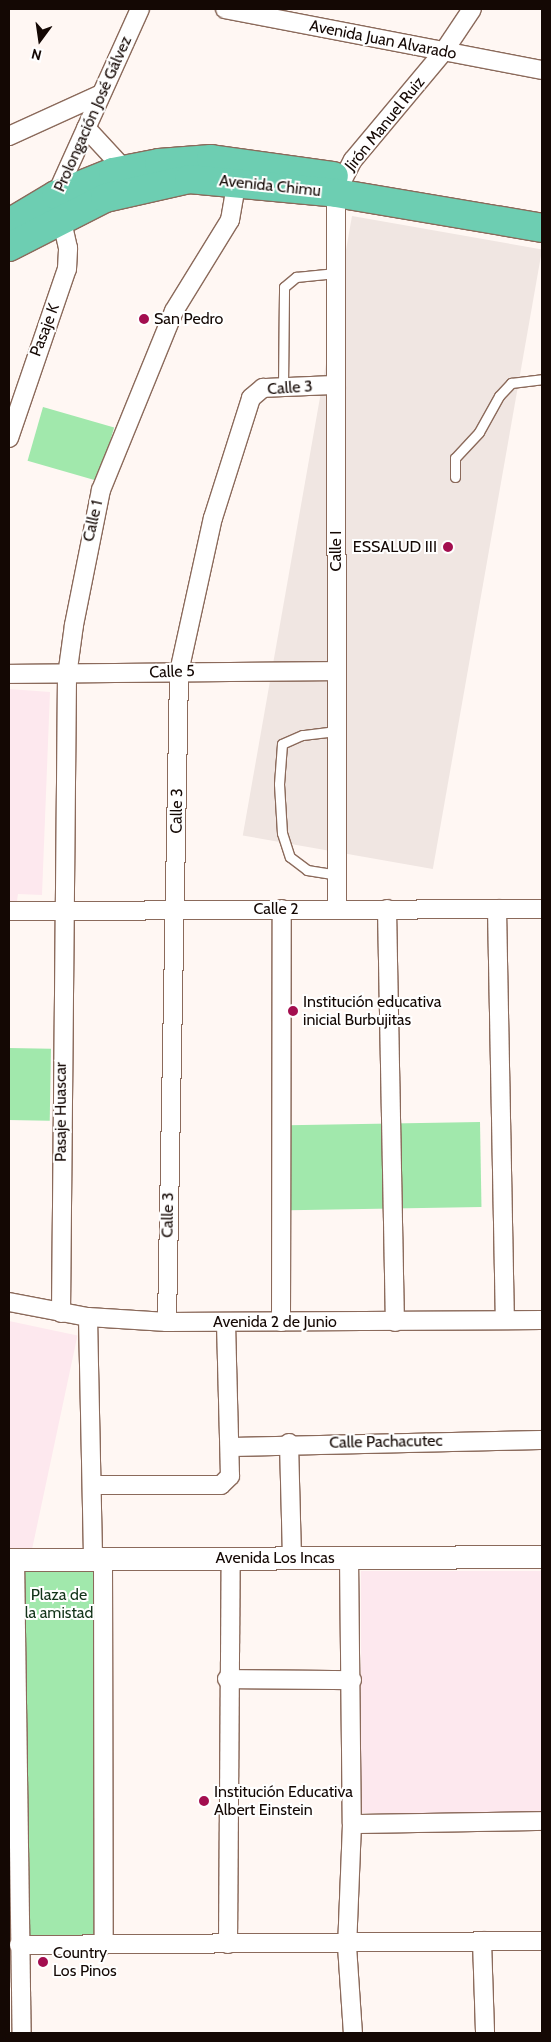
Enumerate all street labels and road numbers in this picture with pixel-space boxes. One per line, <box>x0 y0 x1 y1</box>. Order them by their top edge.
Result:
street label: Avenida Juan Alvarado <box>308 16 458 64</box>
street label: Prolongación José Gálvez <box>50 33 136 195</box>
street label: Jirón Manuel Ruiz <box>341 73 429 175</box>
street label: Avenida Chimu <box>218 171 322 201</box>
street label: Pasaje K <box>26 301 64 359</box>
street label: Calle 3 <box>267 377 313 399</box>
street label: Calle 1 <box>79 498 107 544</box>
street label: Calle I <box>326 531 346 571</box>
street label: Calle 5 <box>149 662 195 682</box>
street label: Calle 3 <box>167 788 187 834</box>
street label: Calle 2 <box>253 899 299 919</box>
street label: Pasaje Huascar <box>51 1062 71 1162</box>
street label: Calle 3 <box>158 1192 178 1238</box>
street label: Avenida 2 de Junio <box>213 1312 337 1332</box>
street label: Calle Pachacutec <box>329 1431 443 1453</box>
street label: Avenida Los Incas <box>215 1548 335 1568</box>

